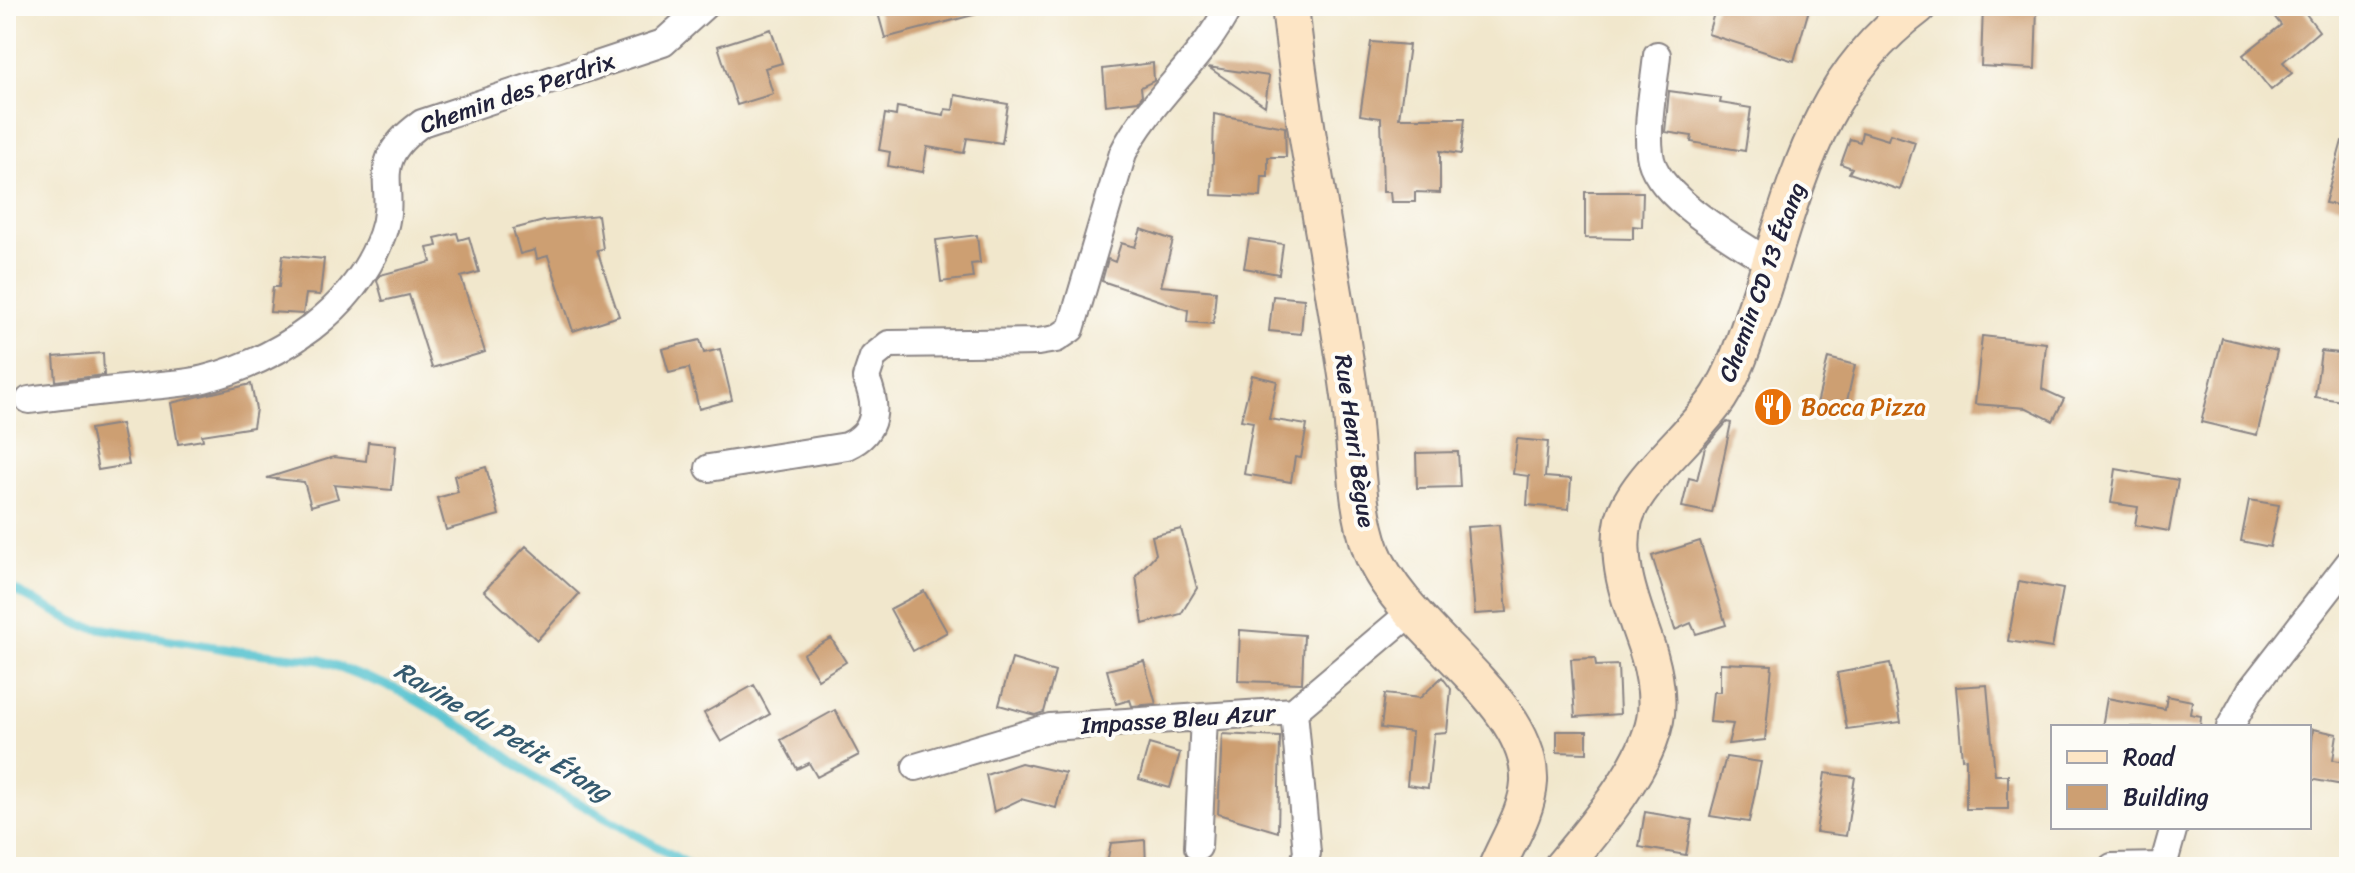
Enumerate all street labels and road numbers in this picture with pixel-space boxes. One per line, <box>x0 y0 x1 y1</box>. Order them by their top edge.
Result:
street label: Chemin des Perdrix <box>414 40 621 146</box>
street label: Chemin CD 13 Étang <box>1706 176 1818 388</box>
street label: Rue Henri Bègue <box>1322 352 1388 531</box>
street label: Impasse Bleu Azur <box>1078 691 1279 747</box>

